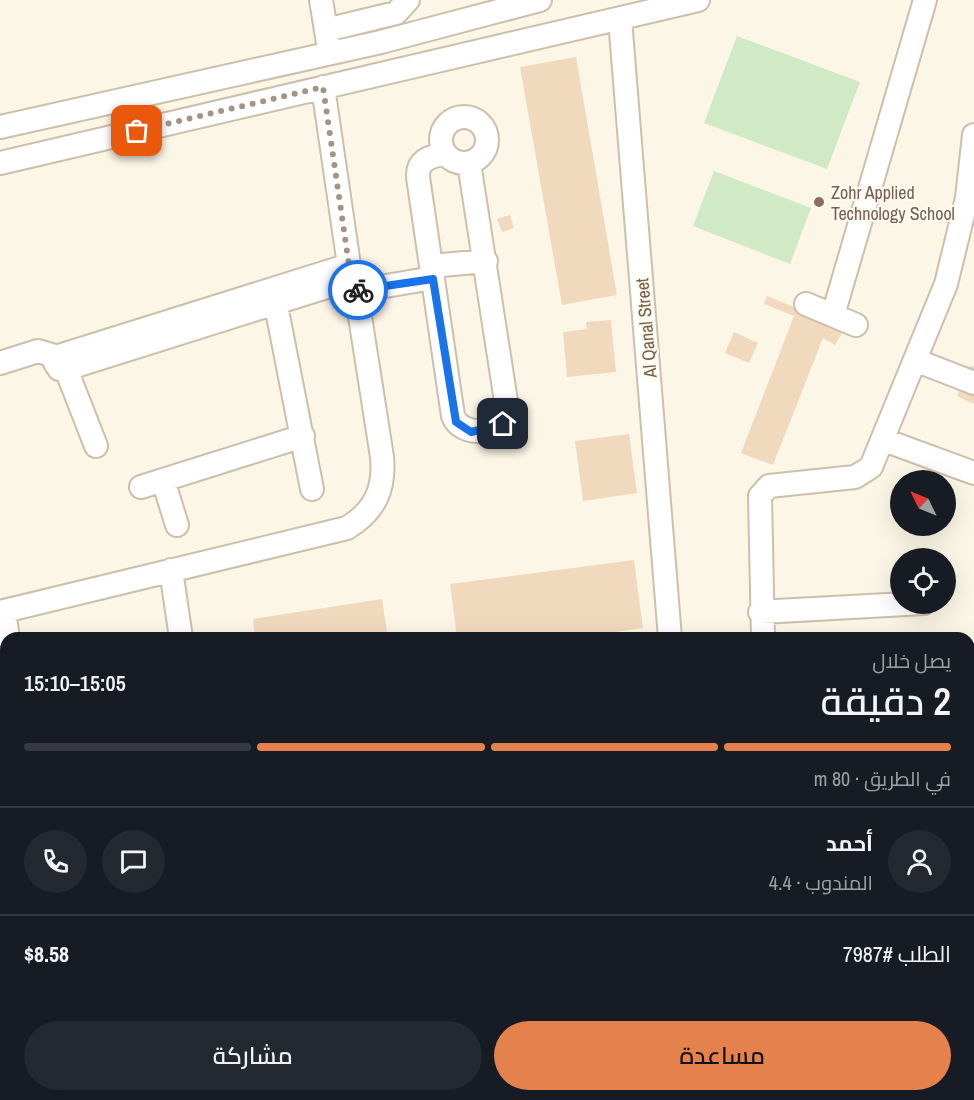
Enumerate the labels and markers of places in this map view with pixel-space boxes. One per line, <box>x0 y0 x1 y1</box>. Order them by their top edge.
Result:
pin <box>111 105 162 156</box>
place label: Zohr Applied Technology School <box>831 180 955 226</box>
marker: Zohr Applied Technology School <box>812 195 826 209</box>
pin <box>477 398 528 449</box>

